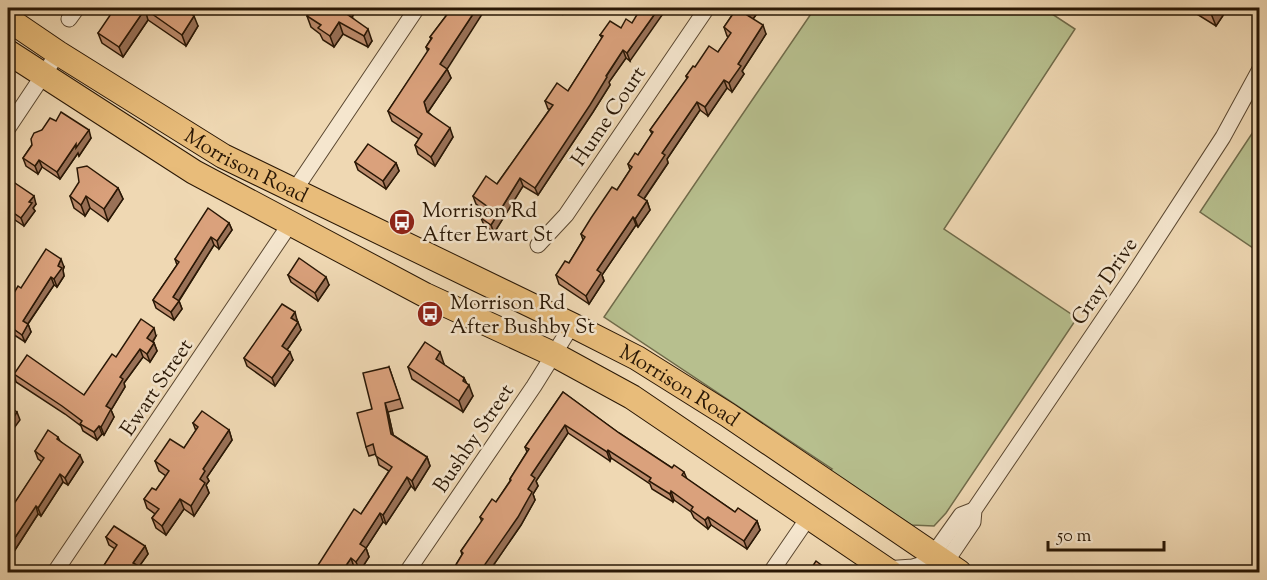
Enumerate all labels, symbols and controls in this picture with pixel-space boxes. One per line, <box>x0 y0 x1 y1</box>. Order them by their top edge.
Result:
street label: Hume Court <box>565 61 654 173</box>
street label: Morrison Road <box>177 122 313 212</box>
place label: Morrison Rd After Ewart St <box>422 197 553 251</box>
bus stop icon: Morrison Rd After Ewart St <box>387 207 417 237</box>
street label: Gray Drive <box>1065 232 1146 332</box>
place label: Morrison Rd After Bushby St <box>450 289 595 343</box>
bus stop icon: Morrison Rd After Bushby St <box>415 299 445 329</box>
street label: Ewart Street <box>114 333 201 443</box>
street label: Morrison Road <box>614 338 745 435</box>
street label: Bushby Street <box>427 379 522 500</box>
scale bar <box>1048 514 1164 552</box>
text: 50 m <box>1056 524 1092 550</box>

